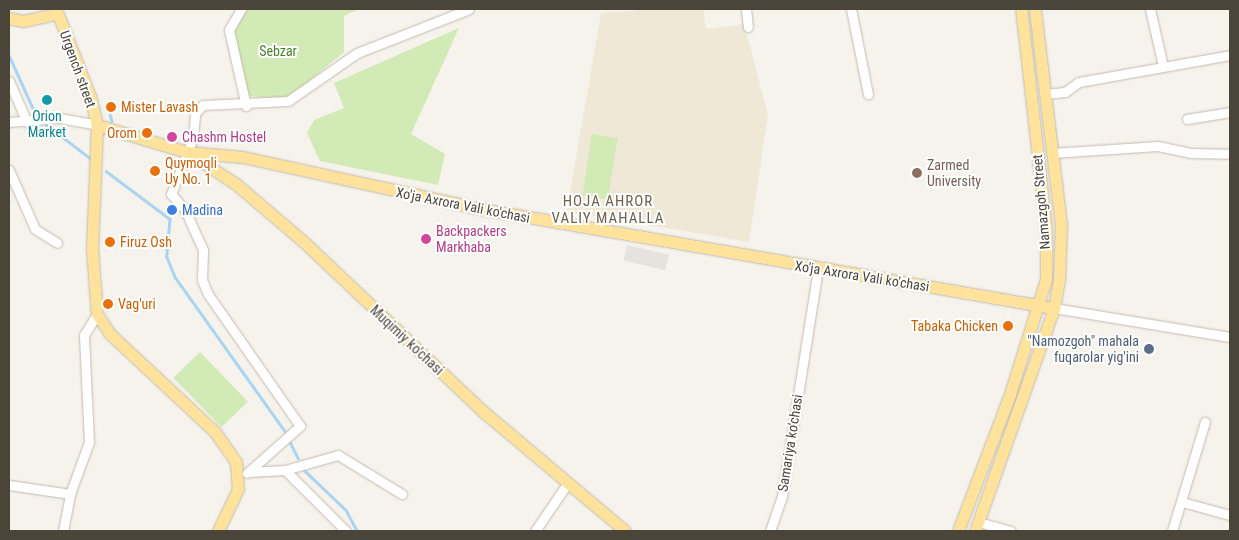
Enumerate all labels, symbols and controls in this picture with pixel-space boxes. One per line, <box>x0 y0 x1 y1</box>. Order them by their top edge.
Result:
street label: Urgench street <box>56 28 100 110</box>
park label: Sebzar <box>259 43 297 59</box>
marker: Orion Market <box>41 94 53 106</box>
place label: Mister Lavash <box>121 99 198 115</box>
marker: Mister Lavash <box>105 101 117 113</box>
place label: Orion Market <box>28 108 66 140</box>
place label: Orom <box>107 125 137 141</box>
marker: Orom <box>141 127 153 139</box>
place label: Chashm Hostel <box>182 129 266 145</box>
marker: Chashm Hostel <box>166 131 178 143</box>
street label: Namazgoh Street <box>1028 154 1054 250</box>
place label: Quymoqli Uy No. 1 <box>165 155 217 188</box>
place label: Zarmed University <box>927 157 981 190</box>
marker: Quymoqli Uy No. 1 <box>149 165 161 177</box>
marker: Zarmed University <box>911 167 923 179</box>
street label: Xo'ja Axrora Vali ko'chasi <box>394 184 532 226</box>
district label: HOJA AHROR VALIY MAHALLA <box>550 192 666 227</box>
place label: Madina <box>182 202 223 218</box>
marker: Madina <box>166 204 178 216</box>
place label: Backpackers Markhaba <box>436 223 507 256</box>
marker: Backpackers Markhaba <box>420 233 432 245</box>
place label: Firuz Osh <box>120 234 172 250</box>
marker: Firuz Osh <box>104 236 116 248</box>
street label: Xo'ja Axrora Vali ko'chasi <box>793 257 931 295</box>
place label: Vag'uri <box>118 296 156 312</box>
marker: Vag'uri <box>102 298 114 310</box>
street label: Muqimiy ko'chasi <box>367 302 447 378</box>
place label: Tabaka Chicken <box>911 318 998 334</box>
marker: Tabaka Chicken <box>1002 320 1014 332</box>
place label: "Namozgoh" mahala fuqarolar yig'ini <box>1027 333 1139 366</box>
marker: "Namozgoh" mahala fuqarolar yig'ini <box>1143 343 1155 355</box>
street label: Samariya ko'chasi <box>774 393 806 493</box>

